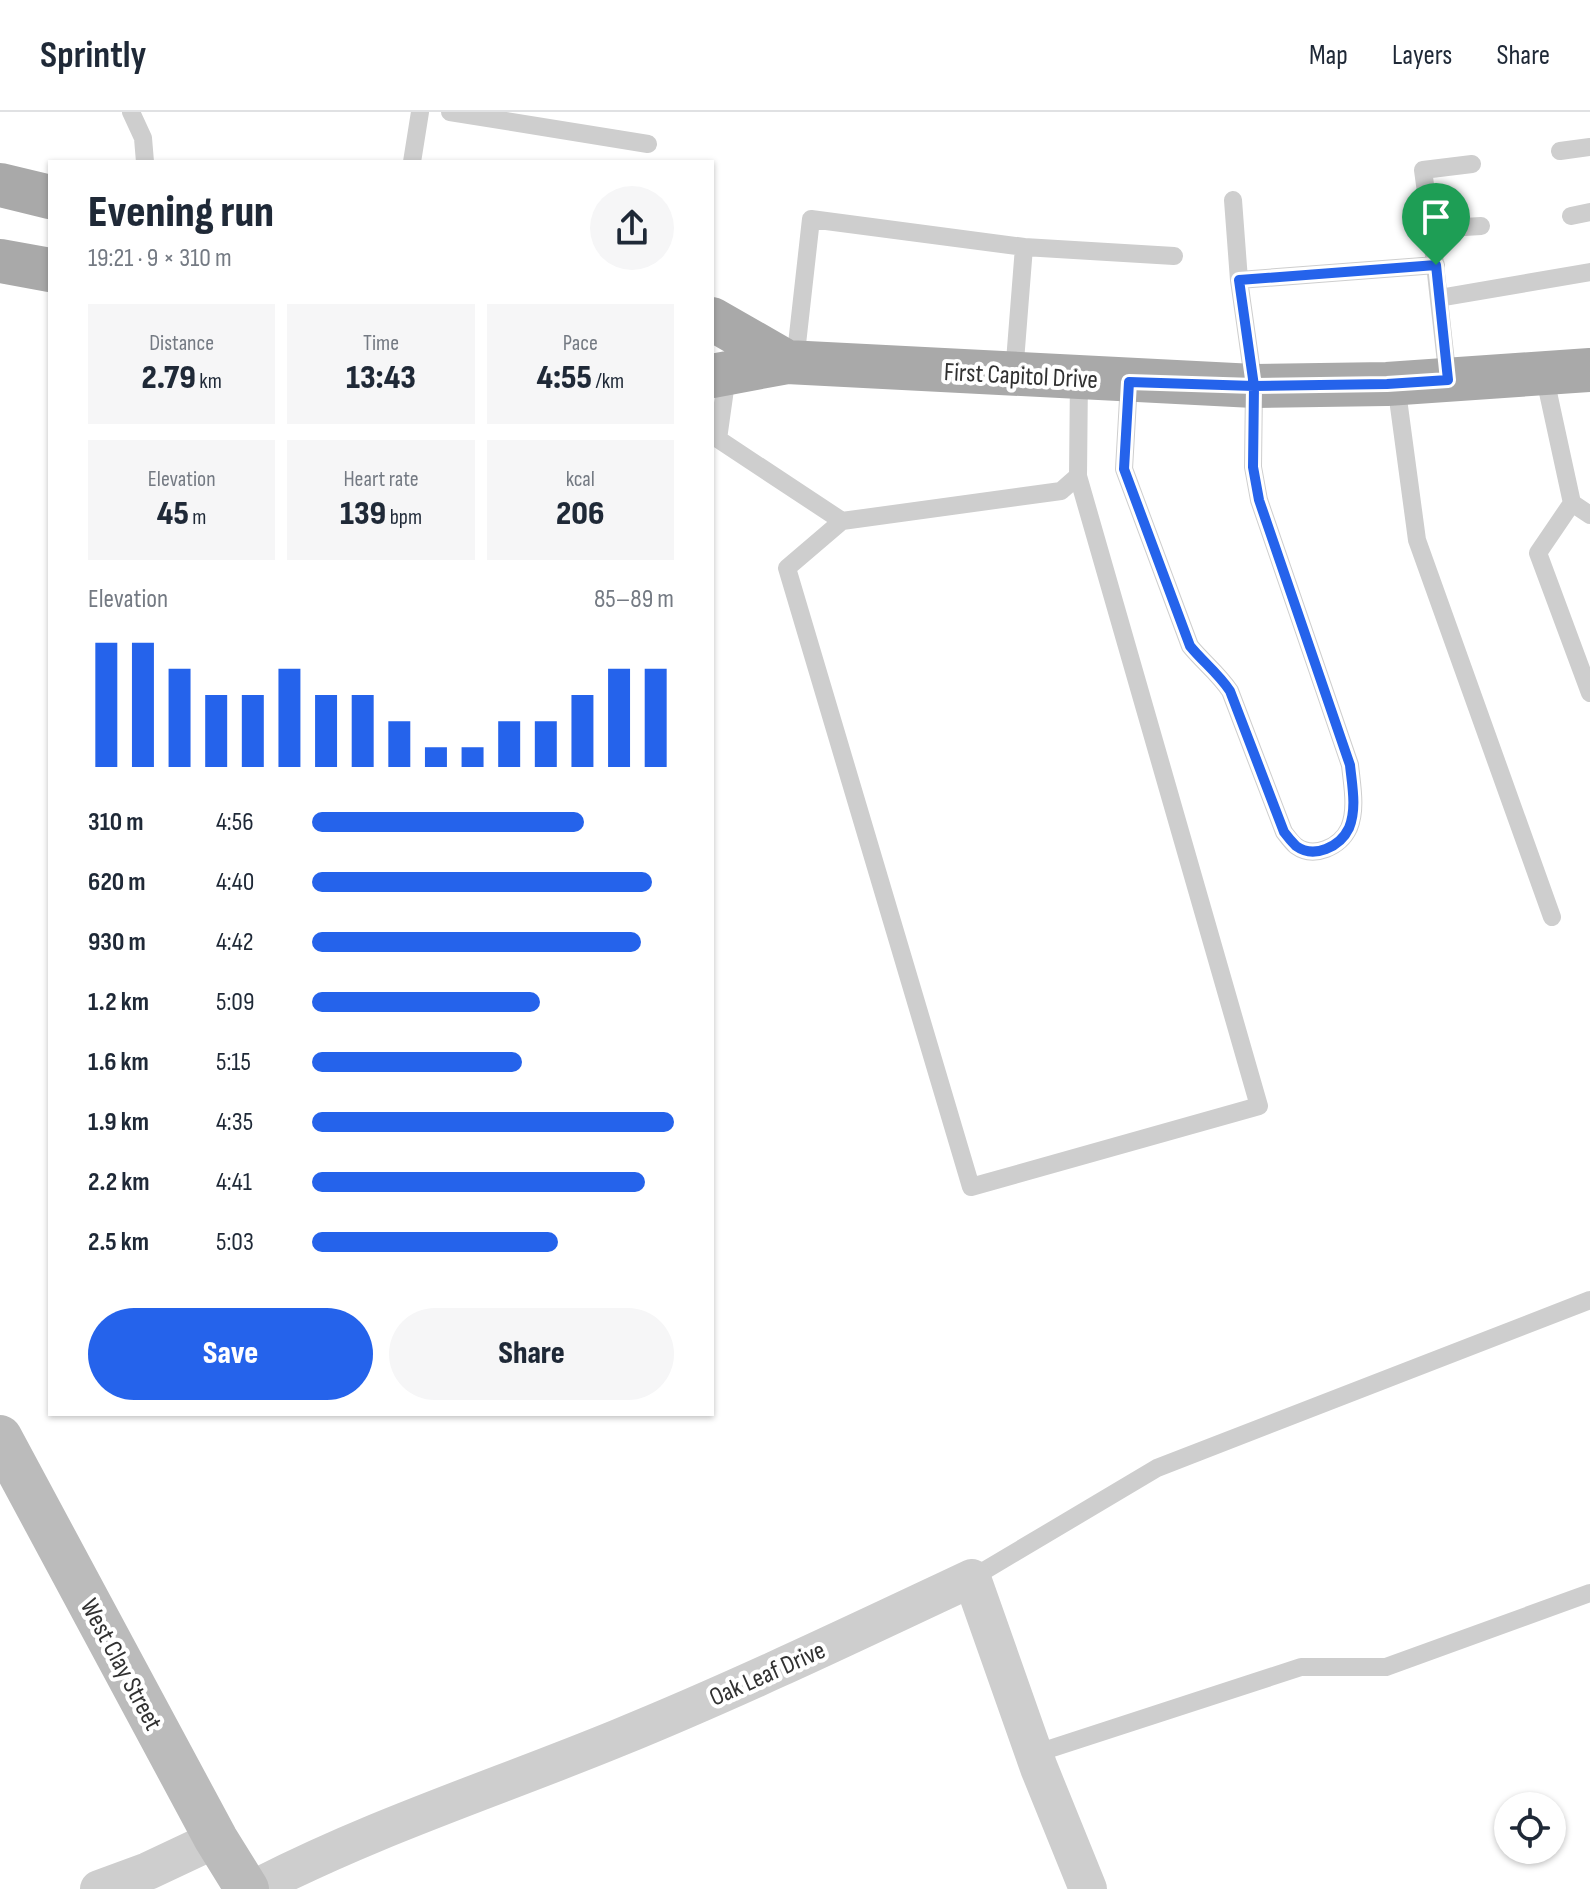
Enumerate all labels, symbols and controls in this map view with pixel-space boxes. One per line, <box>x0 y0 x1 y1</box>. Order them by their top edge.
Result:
text: Sprintly <box>40 33 146 78</box>
text: Map <box>1309 39 1348 72</box>
text: Layers <box>1392 39 1452 72</box>
text: Share <box>1496 39 1550 72</box>
pin <box>1402 183 1470 265</box>
text: Evening run <box>88 186 274 239</box>
button: share <box>590 186 674 270</box>
icon: arrive <box>1414 195 1458 239</box>
text: 19:21 · 9 × 310 m <box>88 243 232 274</box>
text: Distance <box>149 330 214 357</box>
text: Time <box>363 330 399 357</box>
text: Pace <box>563 330 598 357</box>
text: 2.79 <box>142 357 196 398</box>
text: 13:43 <box>346 357 416 398</box>
text: 4:55 <box>536 357 592 398</box>
street label: First Capitol Drive <box>943 357 1099 396</box>
text: km <box>196 368 222 395</box>
text: /km <box>592 368 624 395</box>
text: Elevation <box>148 466 216 493</box>
text: Heart rate <box>343 466 419 493</box>
text: kcal <box>566 466 595 493</box>
text: 45 <box>157 493 189 534</box>
text: 139 <box>340 493 386 534</box>
text: 206 <box>556 493 605 534</box>
text: m <box>189 504 207 531</box>
text: bpm <box>386 504 422 531</box>
text: Elevation <box>88 584 168 615</box>
text: 85–89 m <box>594 584 674 615</box>
text: 310 m <box>88 807 144 838</box>
text: 4:56 <box>216 807 254 838</box>
text: 620 m <box>88 867 145 898</box>
text: 4:40 <box>216 867 254 898</box>
text: 930 m <box>88 927 146 958</box>
text: 4:42 <box>216 927 254 958</box>
text: 1.2 km <box>88 987 149 1018</box>
text: 5:09 <box>216 987 254 1018</box>
text: 1.6 km <box>88 1047 149 1078</box>
text: 5:15 <box>216 1047 251 1078</box>
text: 1.9 km <box>88 1107 149 1138</box>
text: 4:35 <box>216 1107 253 1138</box>
text: 2.2 km <box>88 1167 150 1198</box>
text: 4:41 <box>216 1167 252 1198</box>
text: 2.5 km <box>88 1227 149 1258</box>
text: 5:03 <box>216 1227 254 1258</box>
button: Save <box>88 1308 373 1400</box>
button: Share <box>389 1308 674 1400</box>
street label: West Clay Street <box>73 1594 168 1736</box>
street label: Oak Leaf Drive <box>705 1635 830 1714</box>
map controls <box>1494 1792 1566 1864</box>
button: locate <box>1494 1792 1566 1864</box>

